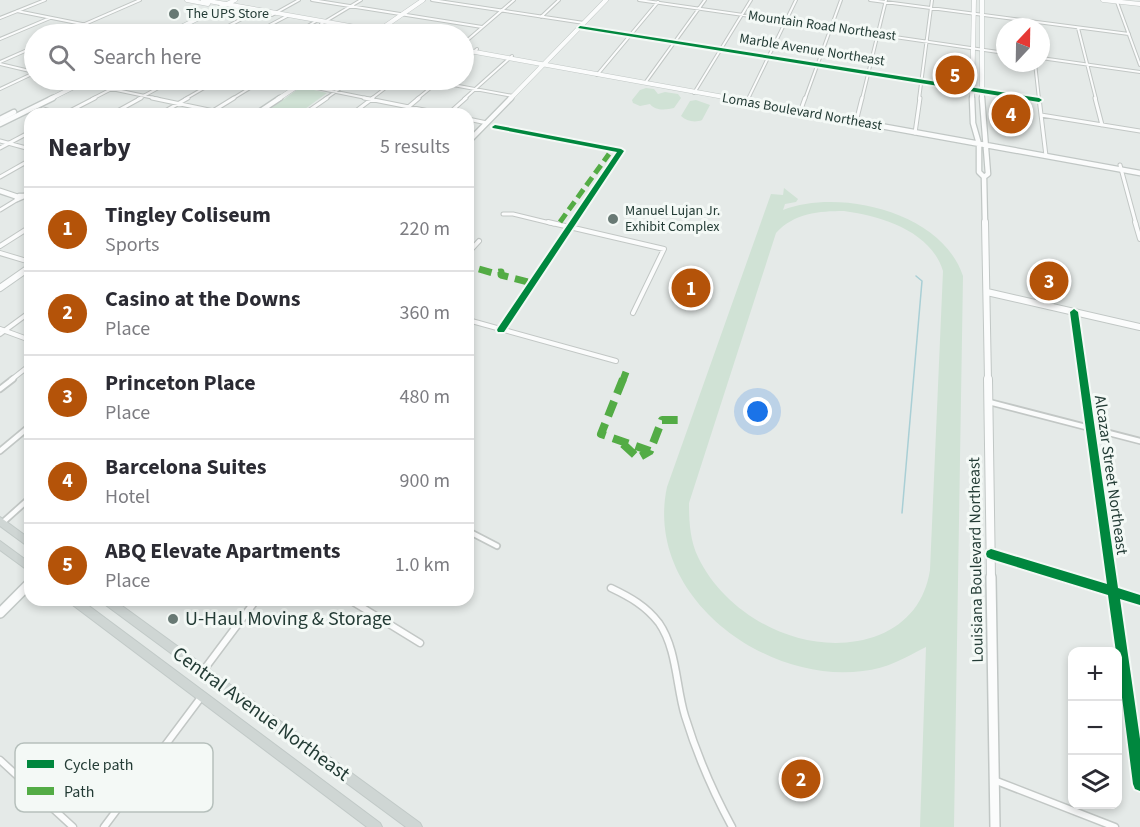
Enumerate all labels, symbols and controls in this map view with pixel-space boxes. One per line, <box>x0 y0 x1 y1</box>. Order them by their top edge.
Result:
place label: The UPS Store <box>186 4 269 24</box>
street label: Mountain Road Northeast <box>747 6 898 46</box>
marker: The UPS Store <box>167 7 181 21</box>
north arrow <box>996 18 1050 72</box>
search box <box>24 24 474 90</box>
street label: Marble Avenue Northeast <box>738 29 886 71</box>
icon: search <box>45 41 78 74</box>
text: Search here <box>93 41 201 73</box>
pin: 5 <box>936 52 974 98</box>
street label: Lomas Boulevard Northeast <box>720 88 884 136</box>
pin: 4 <box>992 92 1030 136</box>
text: Nearby <box>48 129 131 166</box>
text: 5 results <box>380 133 450 161</box>
text: Tingley Coliseum <box>105 199 271 231</box>
place label: Manuel Lujan Jr. Exhibit Complex <box>625 201 720 237</box>
marker: Manuel Lujan Jr. Exhibit Complex <box>606 212 620 226</box>
text: 1 <box>62 215 73 243</box>
text: 220 m <box>400 215 450 243</box>
text: Sports <box>105 231 160 259</box>
pin: 3 <box>1030 258 1068 304</box>
pin: 1 <box>672 266 710 310</box>
text: Casino at the Downs <box>105 283 301 315</box>
text: 2 <box>62 299 73 327</box>
text: 360 m <box>400 299 450 327</box>
text: Place <box>105 315 150 343</box>
text: Princeton Place <box>105 367 256 399</box>
text: 3 <box>62 383 73 411</box>
text: 480 m <box>400 383 450 411</box>
street label: Alcazar Street Northeast <box>1089 394 1133 557</box>
your location <box>743 397 772 426</box>
text: Place <box>105 399 150 427</box>
text: Barcelona Suites <box>105 451 267 483</box>
street label: Louisiana Boulevard Northeast <box>963 457 989 663</box>
text: 4 <box>62 467 73 495</box>
text: 900 m <box>400 467 450 495</box>
text: Hotel <box>105 483 150 511</box>
text: ABQ Elevate Apartments <box>105 535 341 567</box>
text: 5 <box>62 551 73 579</box>
text: 1.0 km <box>395 551 450 579</box>
text: Place <box>105 567 150 595</box>
place label: U-Haul Moving & Storage <box>185 605 392 633</box>
marker: U-Haul Moving & Storage <box>166 612 180 626</box>
street label: Central Avenue Northeast <box>167 640 356 788</box>
map controls <box>1068 647 1122 809</box>
button: + <box>1068 647 1122 701</box>
button: − <box>1068 701 1122 755</box>
legend <box>15 743 213 812</box>
text: Cycle path <box>64 754 133 776</box>
button: layers <box>1068 755 1122 809</box>
pin: 2 <box>782 756 820 802</box>
text: Path <box>64 781 94 803</box>

